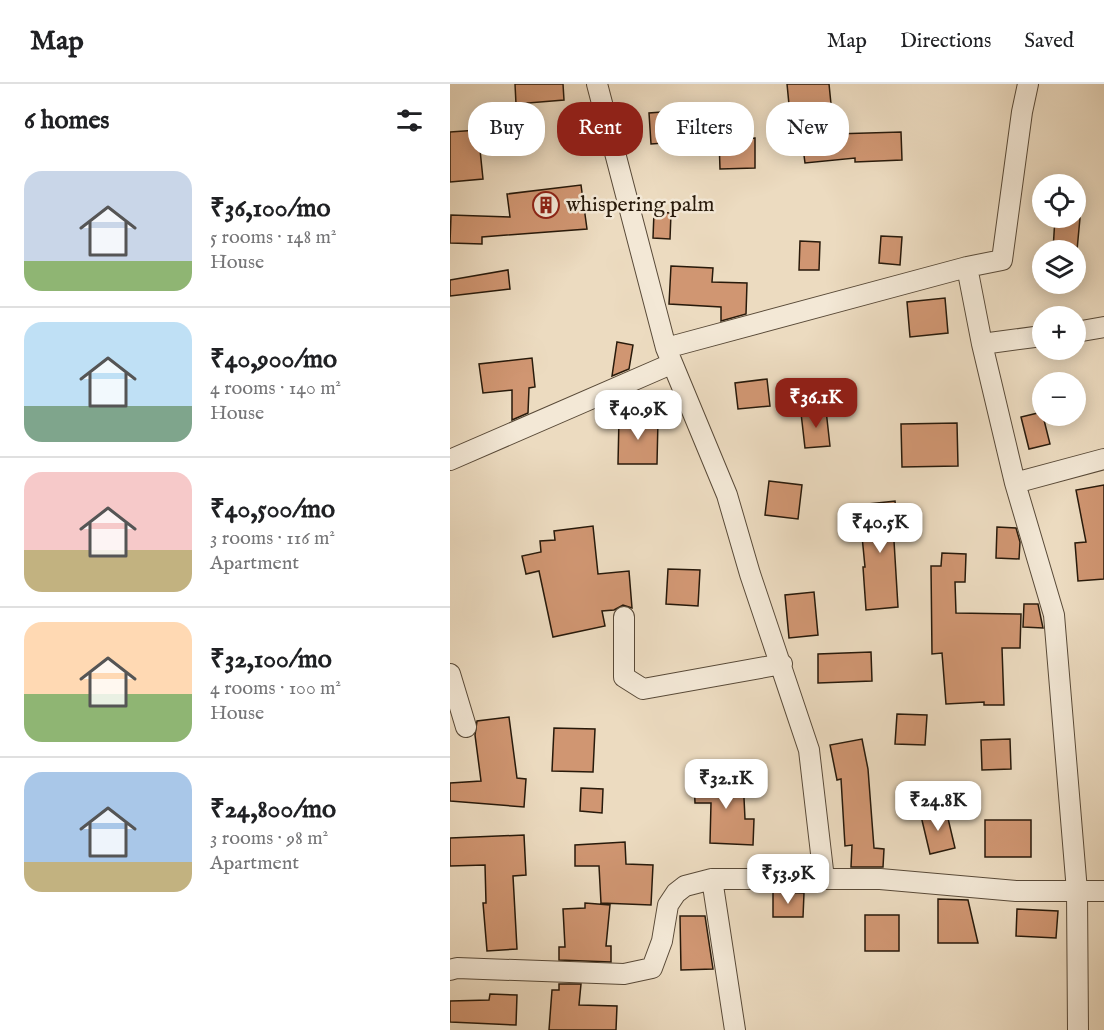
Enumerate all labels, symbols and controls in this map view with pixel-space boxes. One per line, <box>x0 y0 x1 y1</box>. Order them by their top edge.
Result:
text: Map <box>30 24 84 59</box>
text: Map <box>827 28 867 55</box>
text: Directions <box>900 28 991 55</box>
text: Saved <box>1024 28 1074 55</box>
chip: Buy <box>468 102 545 156</box>
chip: Rent <box>557 102 643 156</box>
chip: Filters <box>655 102 754 156</box>
chip: New <box>766 102 849 156</box>
text: 6 homes <box>24 104 109 137</box>
icon: filters <box>393 104 426 137</box>
map controls <box>1032 174 1086 426</box>
button: locate <box>1032 174 1086 228</box>
building icon: whispering palm <box>531 190 561 220</box>
place label: whispering palm <box>566 191 715 219</box>
text: ₹36,100/mo <box>210 192 330 225</box>
icon: home <box>72 195 144 267</box>
text: 5 rooms · 148 m² <box>210 225 337 250</box>
button: layers <box>1032 240 1086 294</box>
text: House <box>210 250 264 275</box>
button: + <box>1032 306 1086 360</box>
text: ₹40,900/mo <box>210 343 337 376</box>
icon: home <box>72 346 144 418</box>
button: − <box>1032 372 1086 426</box>
text: 4 rooms · 140 m² <box>210 376 341 401</box>
pin: ₹36.1K <box>767 378 865 429</box>
text: ₹36.1K <box>789 385 843 410</box>
pin: ₹40.9K <box>589 390 687 441</box>
text: ₹40.9K <box>609 397 667 422</box>
text: House <box>210 401 264 426</box>
text: ₹40,500/mo <box>210 493 335 526</box>
icon: home <box>72 496 144 568</box>
pin: ₹40.5K <box>831 503 929 554</box>
text: ₹40.5K <box>851 510 909 535</box>
text: 3 rooms · 116 m² <box>210 526 335 551</box>
text: Apartment <box>210 551 299 576</box>
text: ₹32,100/mo <box>210 643 332 676</box>
icon: home <box>72 646 144 718</box>
text: 4 rooms · 100 m² <box>210 676 341 701</box>
text: House <box>210 701 264 726</box>
pin: ₹32.1K <box>677 759 775 810</box>
text: ₹32.1K <box>699 766 753 791</box>
pin: ₹24.8K <box>889 781 987 832</box>
text: ₹24.8K <box>909 788 967 813</box>
text: ₹24,800/mo <box>210 793 336 826</box>
icon: home <box>72 796 144 868</box>
text: 3 rooms · 98 m² <box>210 826 328 851</box>
text: Apartment <box>210 851 299 876</box>
pin: ₹53.9K <box>739 854 837 905</box>
text: ₹53.9K <box>761 861 815 886</box>

